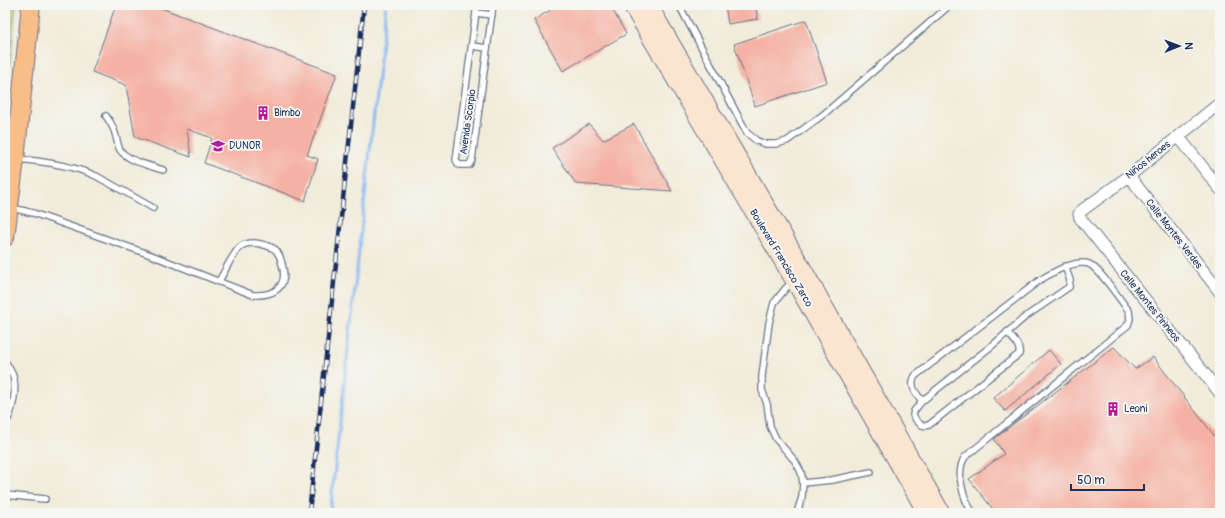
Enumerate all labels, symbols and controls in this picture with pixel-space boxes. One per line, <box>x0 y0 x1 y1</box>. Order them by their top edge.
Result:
north arrow <box>1159 26 1199 66</box>
text: N <box>1182 42 1195 50</box>
street label: Avenida Scorpio <box>457 88 479 156</box>
building icon: Bimbo <box>255 105 271 121</box>
place label: Bimbo <box>274 107 301 119</box>
school or university icon: DUNOR <box>210 138 226 154</box>
street label: Niños heroes <box>1123 138 1173 182</box>
place label: DUNOR <box>229 140 261 152</box>
street label: Calle Montes Verdes <box>1143 197 1205 272</box>
street label: Boulevard Francisco Zarco <box>747 207 815 310</box>
street label: Calle Montes Pirineos <box>1117 268 1183 345</box>
building icon: Leoni <box>1105 401 1121 417</box>
place label: Leoni <box>1124 403 1148 415</box>
scale bar <box>1071 466 1144 492</box>
text: 50 m <box>1077 473 1105 488</box>

